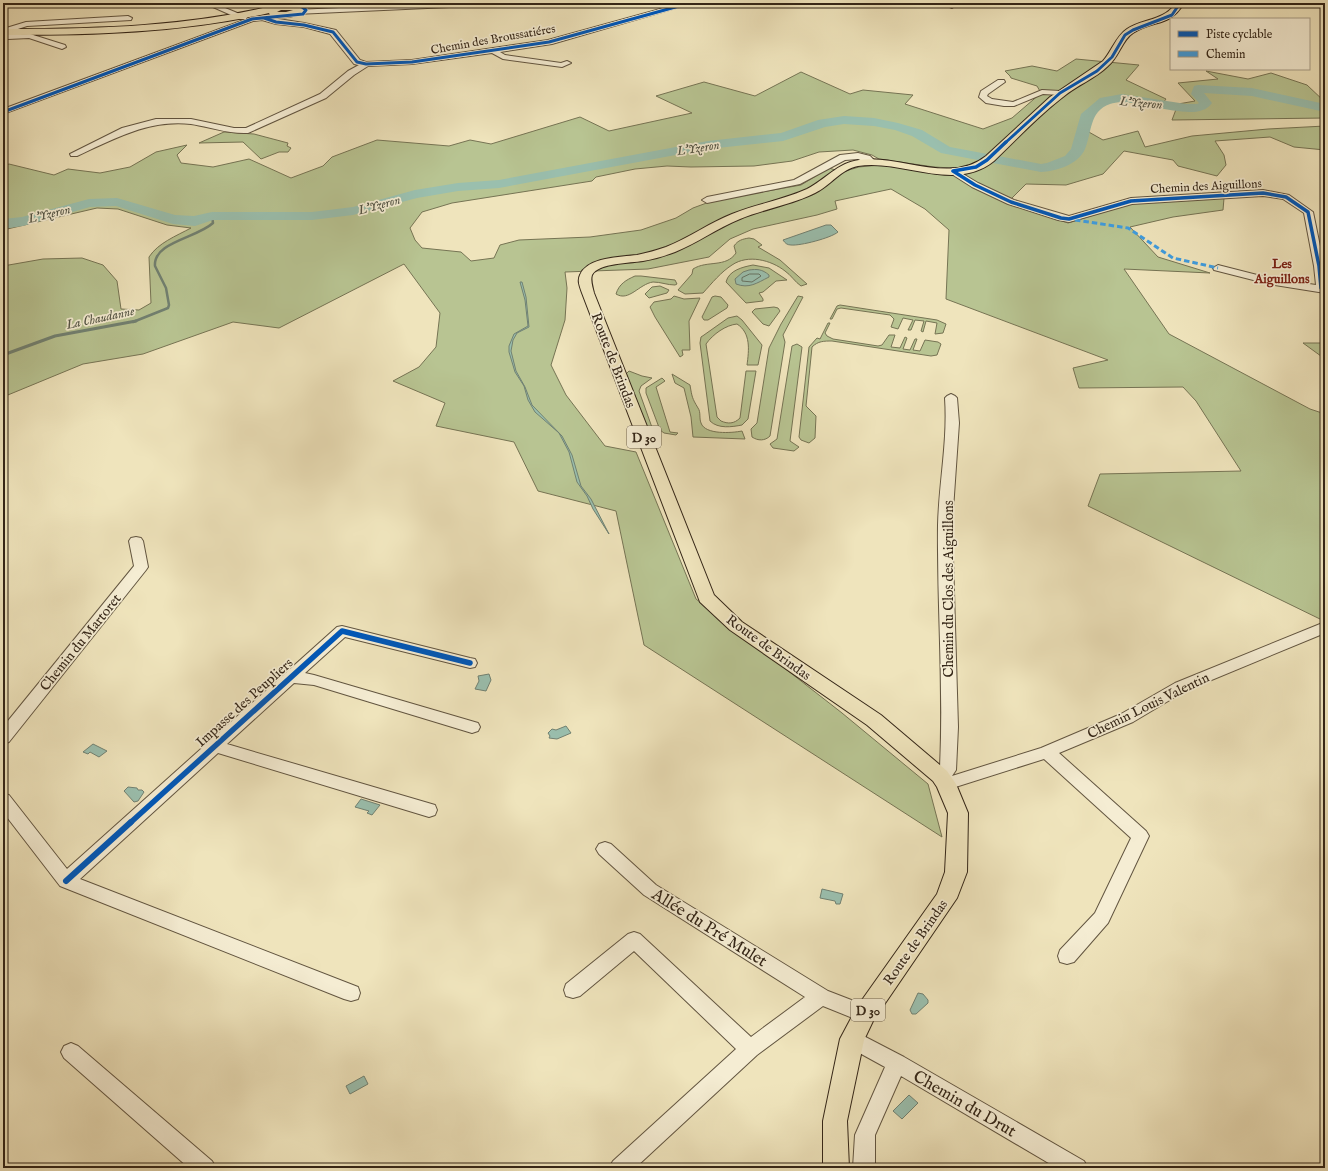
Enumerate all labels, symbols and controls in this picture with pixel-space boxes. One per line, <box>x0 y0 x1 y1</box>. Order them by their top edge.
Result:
legend <box>1170 18 1310 70</box>
street label: Chemin des Broussatiéres <box>430 21 557 58</box>
text: Piste cyclable <box>1206 27 1273 42</box>
text: Chemin <box>1206 47 1246 62</box>
water label: L'Yzeron <box>1118 93 1163 114</box>
water label: L'Yzeron <box>675 137 721 160</box>
street label: Chemin des Aiguillons <box>1150 176 1262 197</box>
water label: L'Yzeron <box>355 192 402 219</box>
water label: L'Yzeron <box>25 201 72 228</box>
district label: Les Aiguillons <box>1253 256 1310 288</box>
water label: La Chaudanne <box>64 303 137 334</box>
street label: Route de Brindas <box>587 310 640 411</box>
road number: D 30 <box>627 426 661 448</box>
street label: Chemin du Clos des Aiguillons <box>940 500 958 678</box>
street label: Chemin du Martoret <box>36 590 126 695</box>
street label: Route de Brindas <box>722 611 814 685</box>
street label: Impasse des Peupliers <box>192 654 297 751</box>
street label: Chemin Louis Valentin <box>1085 668 1213 743</box>
street label: Allée du Pré Mulet <box>647 884 771 972</box>
street label: Route de Brindas <box>880 896 952 989</box>
road number: D 30 <box>851 999 885 1021</box>
street label: Chemin du Drut <box>909 1066 1020 1142</box>

